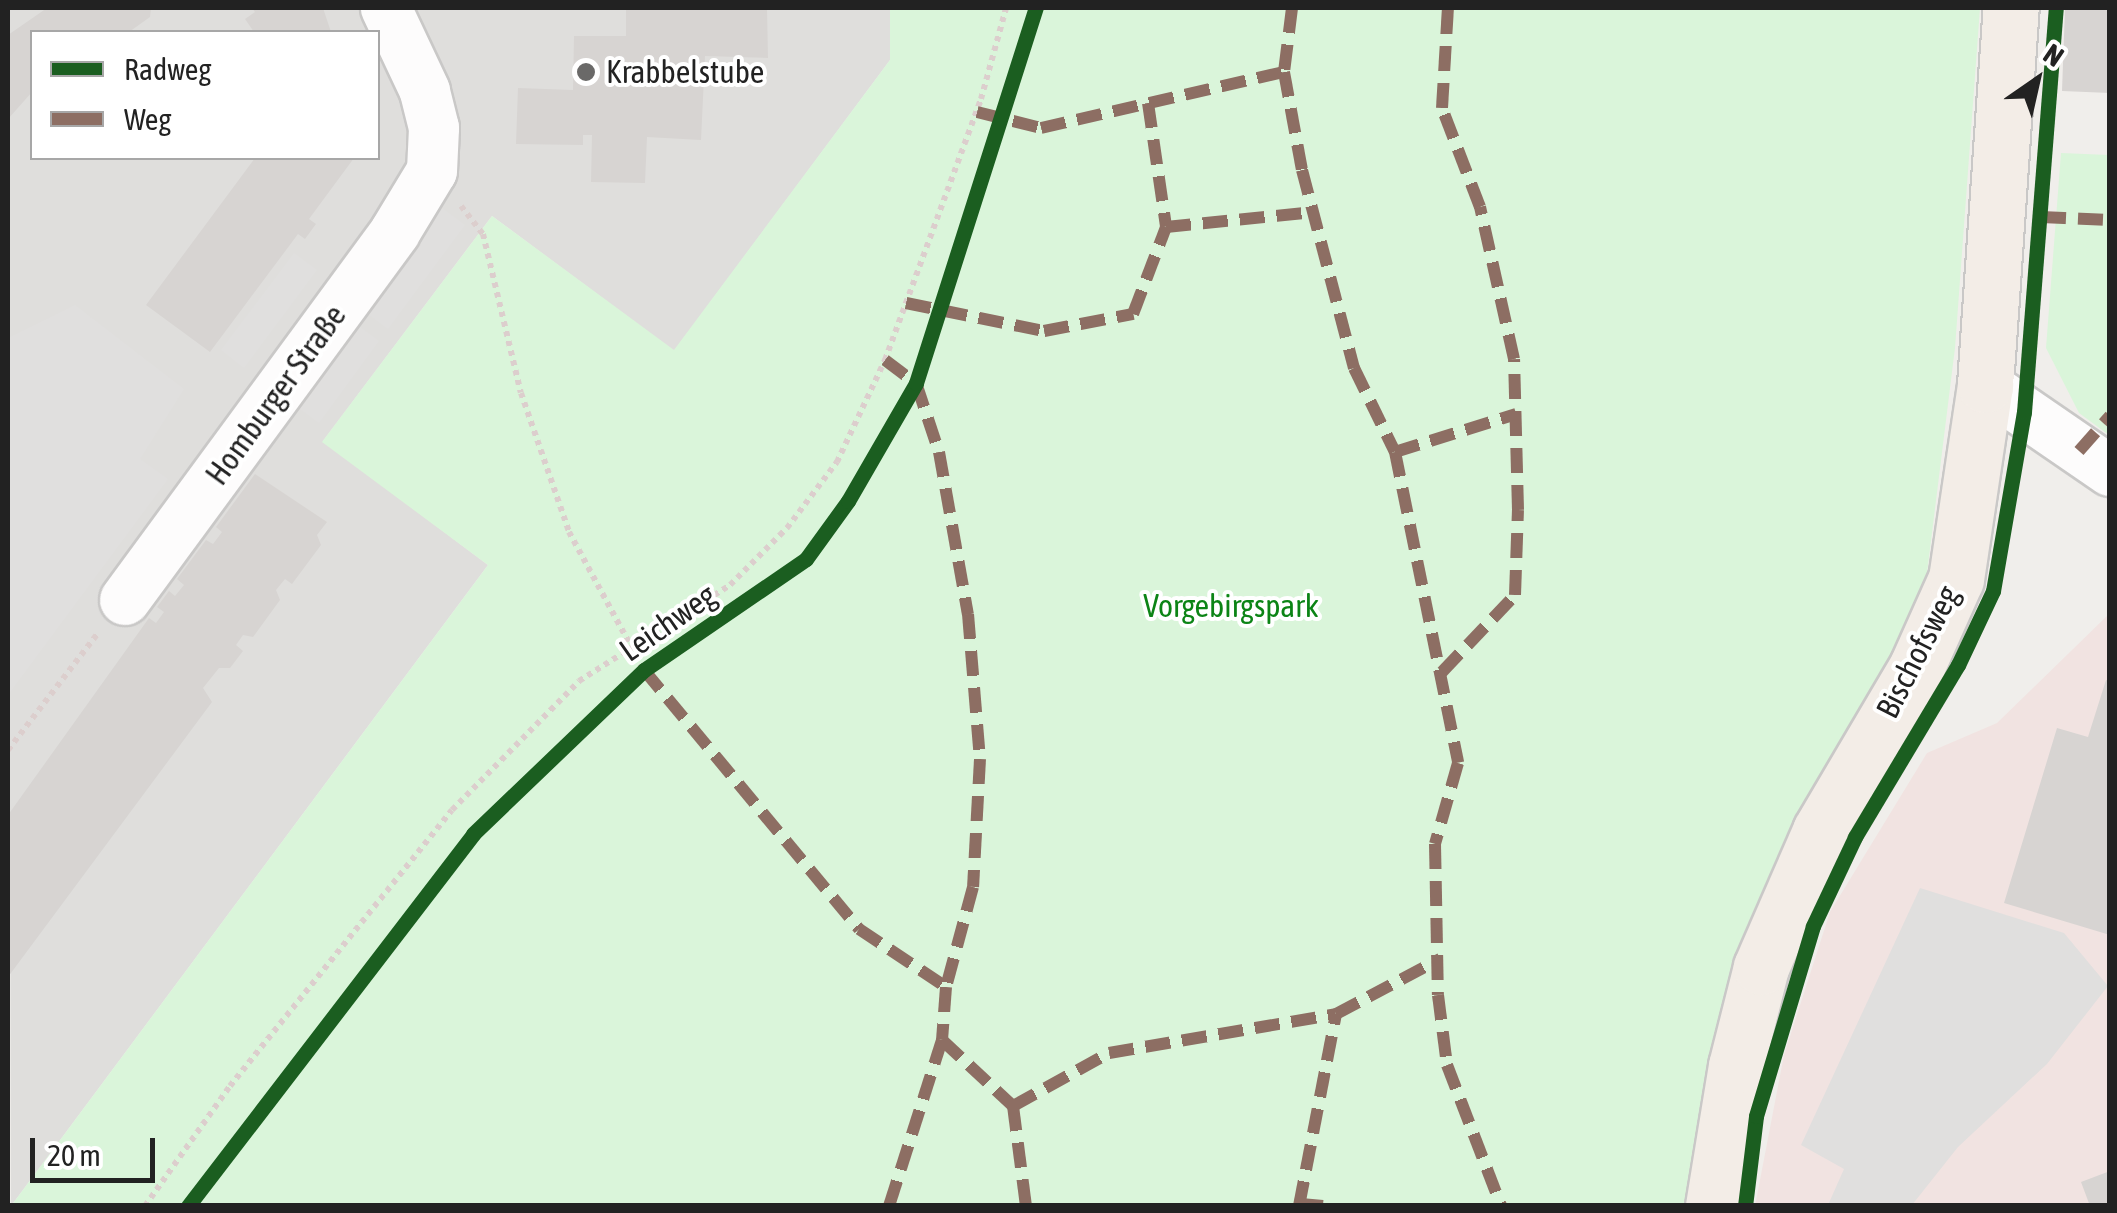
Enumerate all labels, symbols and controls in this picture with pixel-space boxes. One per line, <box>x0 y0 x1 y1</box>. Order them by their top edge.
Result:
legend <box>30 30 380 160</box>
north arrow <box>1987 30 2087 130</box>
text: N <box>2038 37 2070 73</box>
text: Radweg <box>124 52 211 86</box>
place label: Krabbelstube <box>606 53 764 91</box>
marker: Krabbelstube <box>575 61 597 83</box>
text: Weg <box>124 102 171 136</box>
street label: Homburger Straße <box>198 297 354 493</box>
street label: Leichweg <box>612 576 724 670</box>
street label: Bischofsweg <box>1868 579 1968 725</box>
park label: Vorgebirgspark <box>1143 587 1319 625</box>
scale bar <box>35 1118 160 1180</box>
text: 20 m <box>47 1138 101 1172</box>

